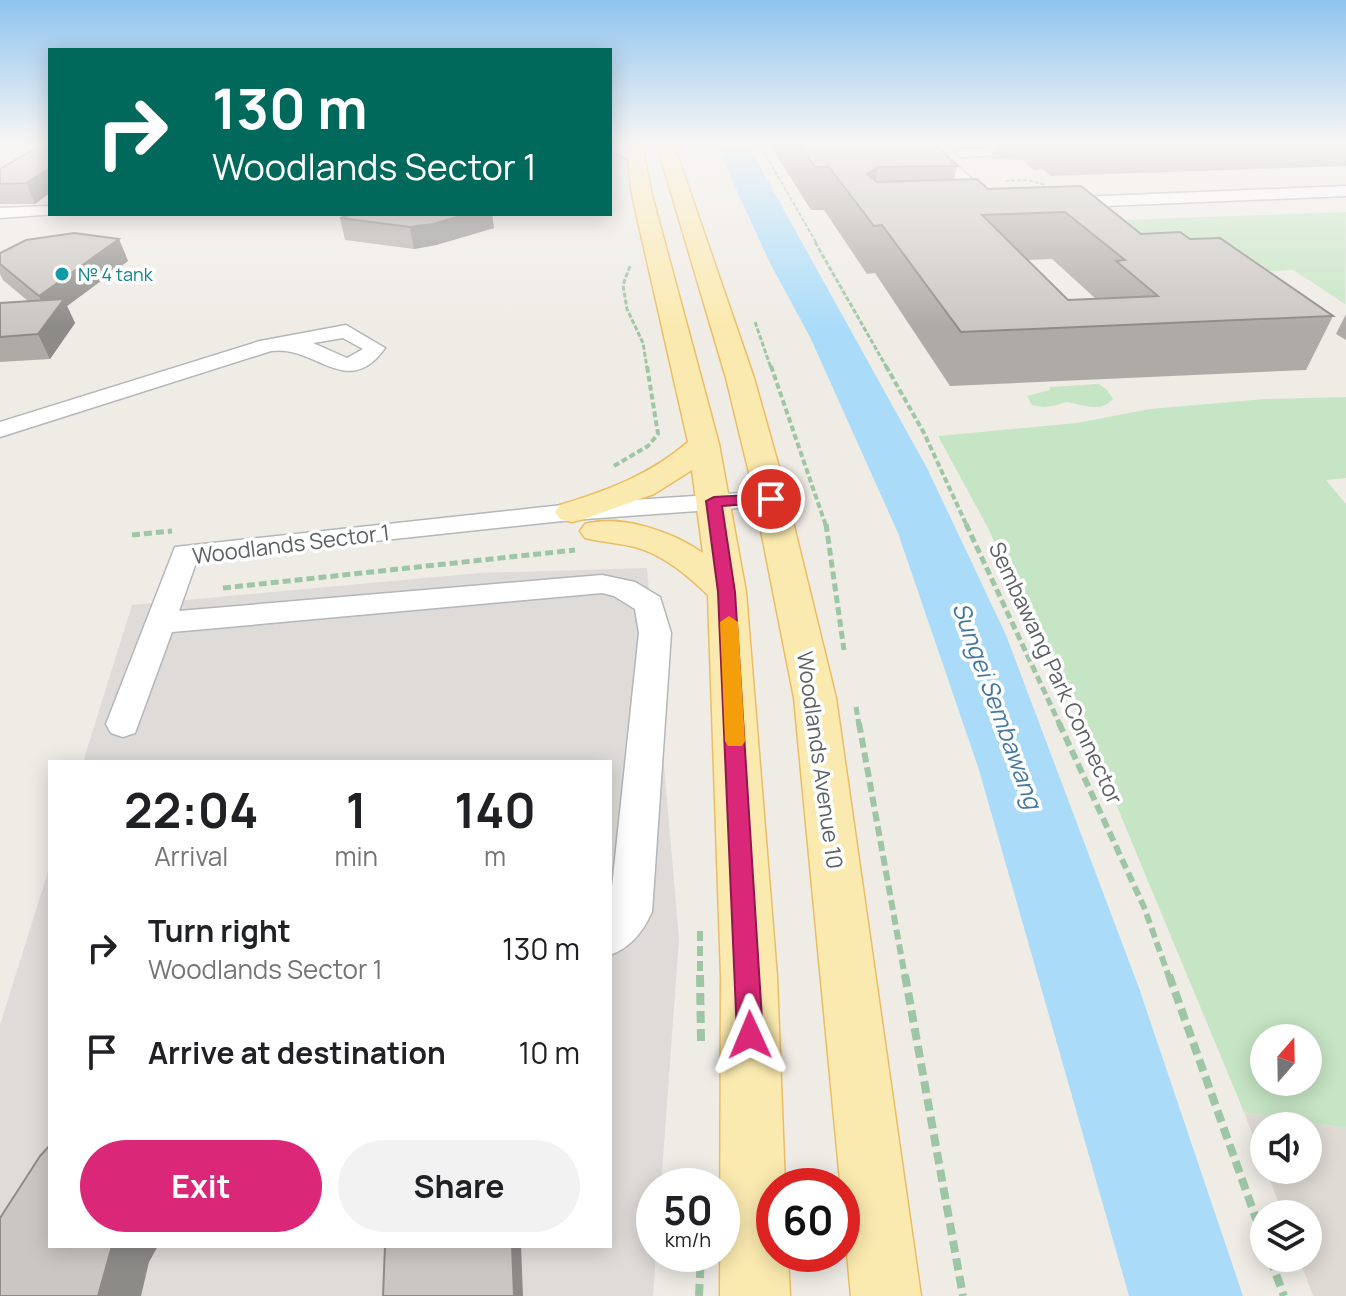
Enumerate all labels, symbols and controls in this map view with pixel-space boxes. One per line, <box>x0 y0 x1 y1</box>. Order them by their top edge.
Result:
text: 130 m <box>212 69 368 146</box>
icon: right <box>80 80 184 184</box>
text: Woodlands Sector 1 <box>212 142 537 191</box>
place label: № 4 tank <box>78 262 154 286</box>
marker: № 4 tank <box>53 265 71 283</box>
pin <box>737 465 805 533</box>
icon: arrive <box>749 477 793 521</box>
street label: Woodlands Sector 1 <box>191 517 391 571</box>
street label: Sembawang Park Connector <box>982 537 1130 809</box>
water label: Sungei Sembawang <box>945 597 1051 814</box>
street label: Woodlands Avenue 10 <box>790 649 850 871</box>
text: 22:04 <box>124 777 258 842</box>
text: 1 <box>346 777 367 842</box>
text: 140 <box>454 777 536 842</box>
text: Arrival <box>154 838 228 874</box>
text: min <box>335 838 378 874</box>
text: m <box>484 838 506 874</box>
text: Turn right <box>148 910 291 951</box>
icon: right <box>80 926 124 970</box>
text: 130 m <box>502 928 580 969</box>
text: Woodlands Sector 1 <box>148 951 383 987</box>
position arrow <box>708 993 792 1077</box>
north arrow <box>1250 1024 1322 1096</box>
map controls <box>1250 1024 1322 1272</box>
icon: arrive <box>80 1030 124 1074</box>
text: Arrive at destination <box>148 1032 446 1073</box>
text: 10 m <box>519 1032 580 1073</box>
button: sound <box>1250 1112 1322 1184</box>
button: Exit <box>80 1140 322 1232</box>
button: Share <box>338 1140 580 1232</box>
speed limit sign: 60 <box>756 1168 860 1272</box>
text: 50 <box>663 1182 713 1237</box>
button: layers <box>1250 1200 1322 1272</box>
text: km/h <box>665 1226 711 1253</box>

